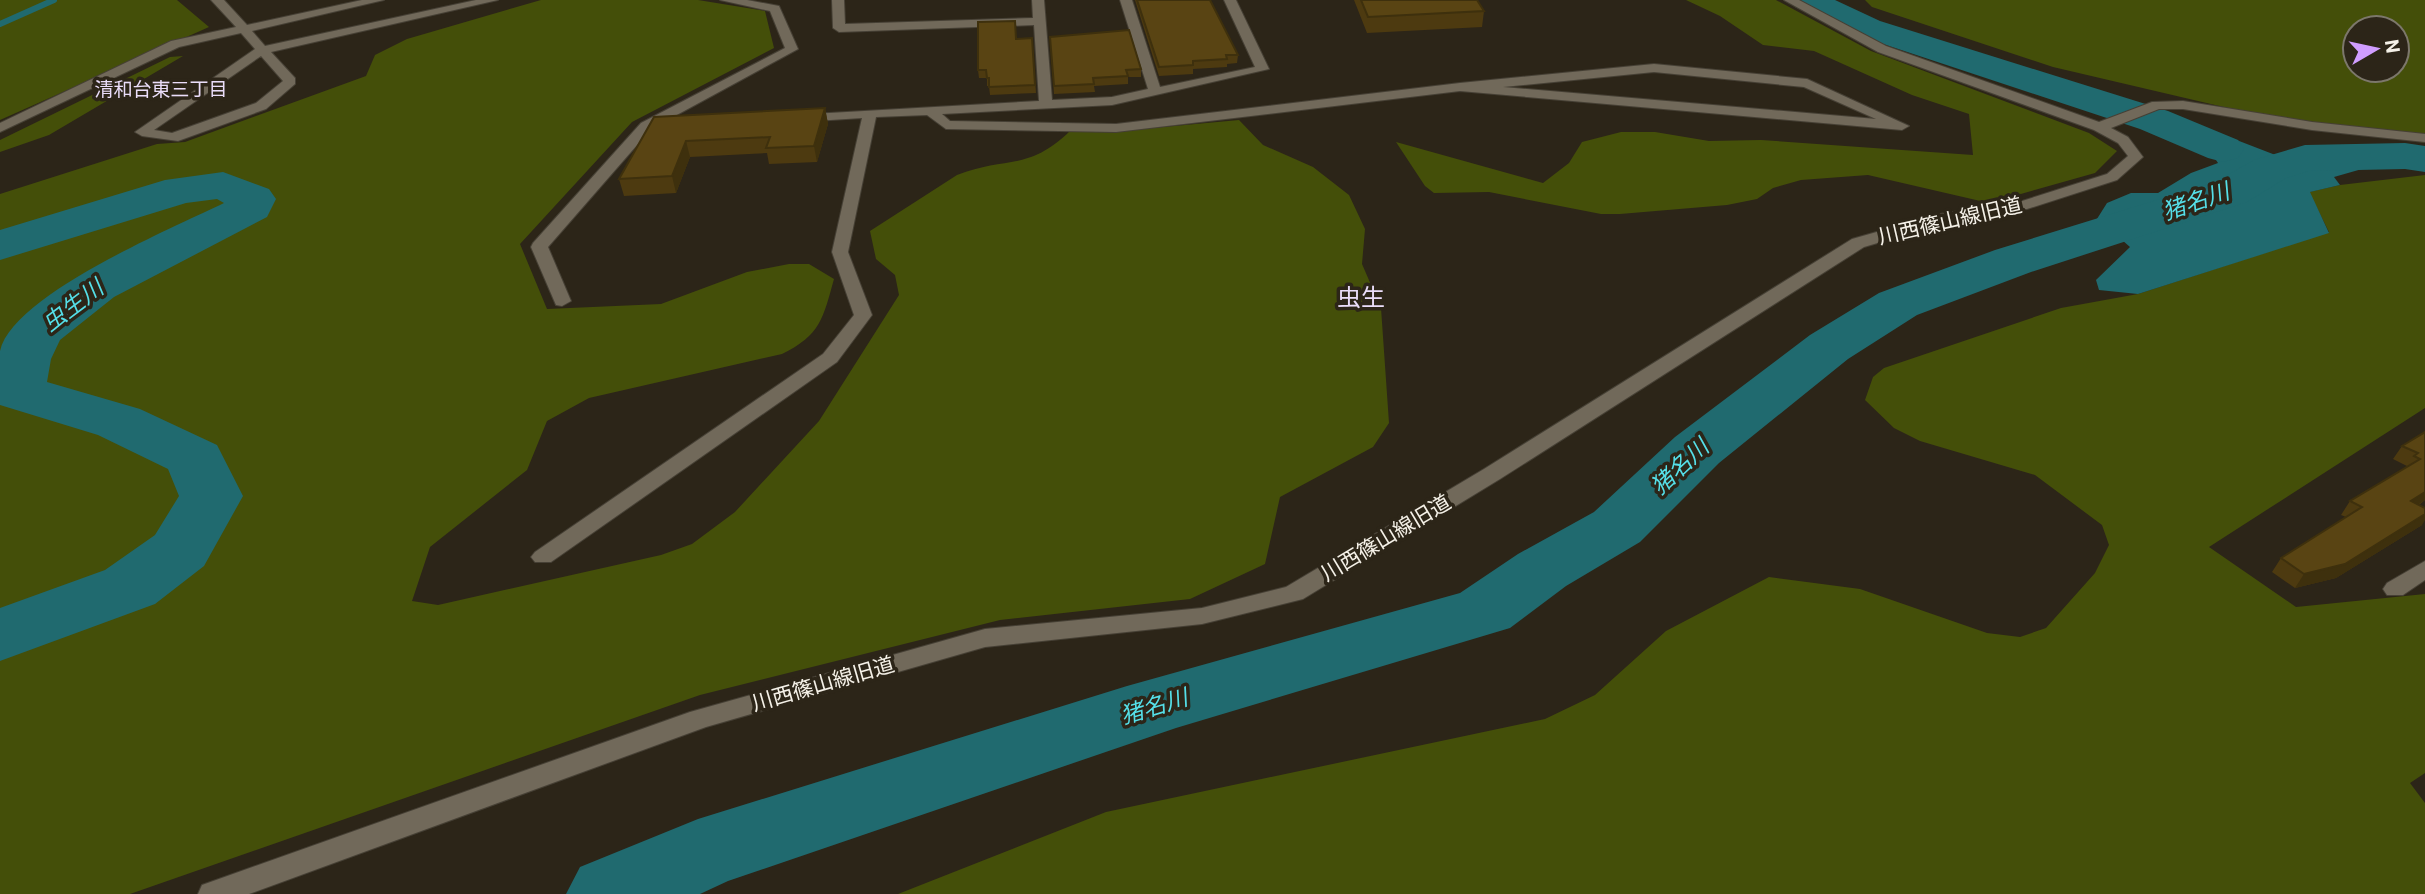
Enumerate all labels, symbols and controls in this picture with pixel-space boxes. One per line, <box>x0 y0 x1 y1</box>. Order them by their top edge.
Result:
north arrow <box>2341 14 2411 84</box>
text: N <box>2380 38 2405 55</box>
district label: 清和台東三丁目 <box>94 78 228 101</box>
water label: 猪名川 <box>2159 177 2236 226</box>
street label: 川西篠山線旧道 <box>1876 193 2024 249</box>
water label: 虫生川 <box>37 273 111 338</box>
district label: 虫生 <box>1337 284 1385 312</box>
water label: 猪名川 <box>1646 432 1717 500</box>
street label: 川西篠山線旧道 <box>1317 490 1455 586</box>
street label: 川西篠山線旧道 <box>749 652 897 716</box>
water label: 猪名川 <box>1117 683 1194 730</box>

